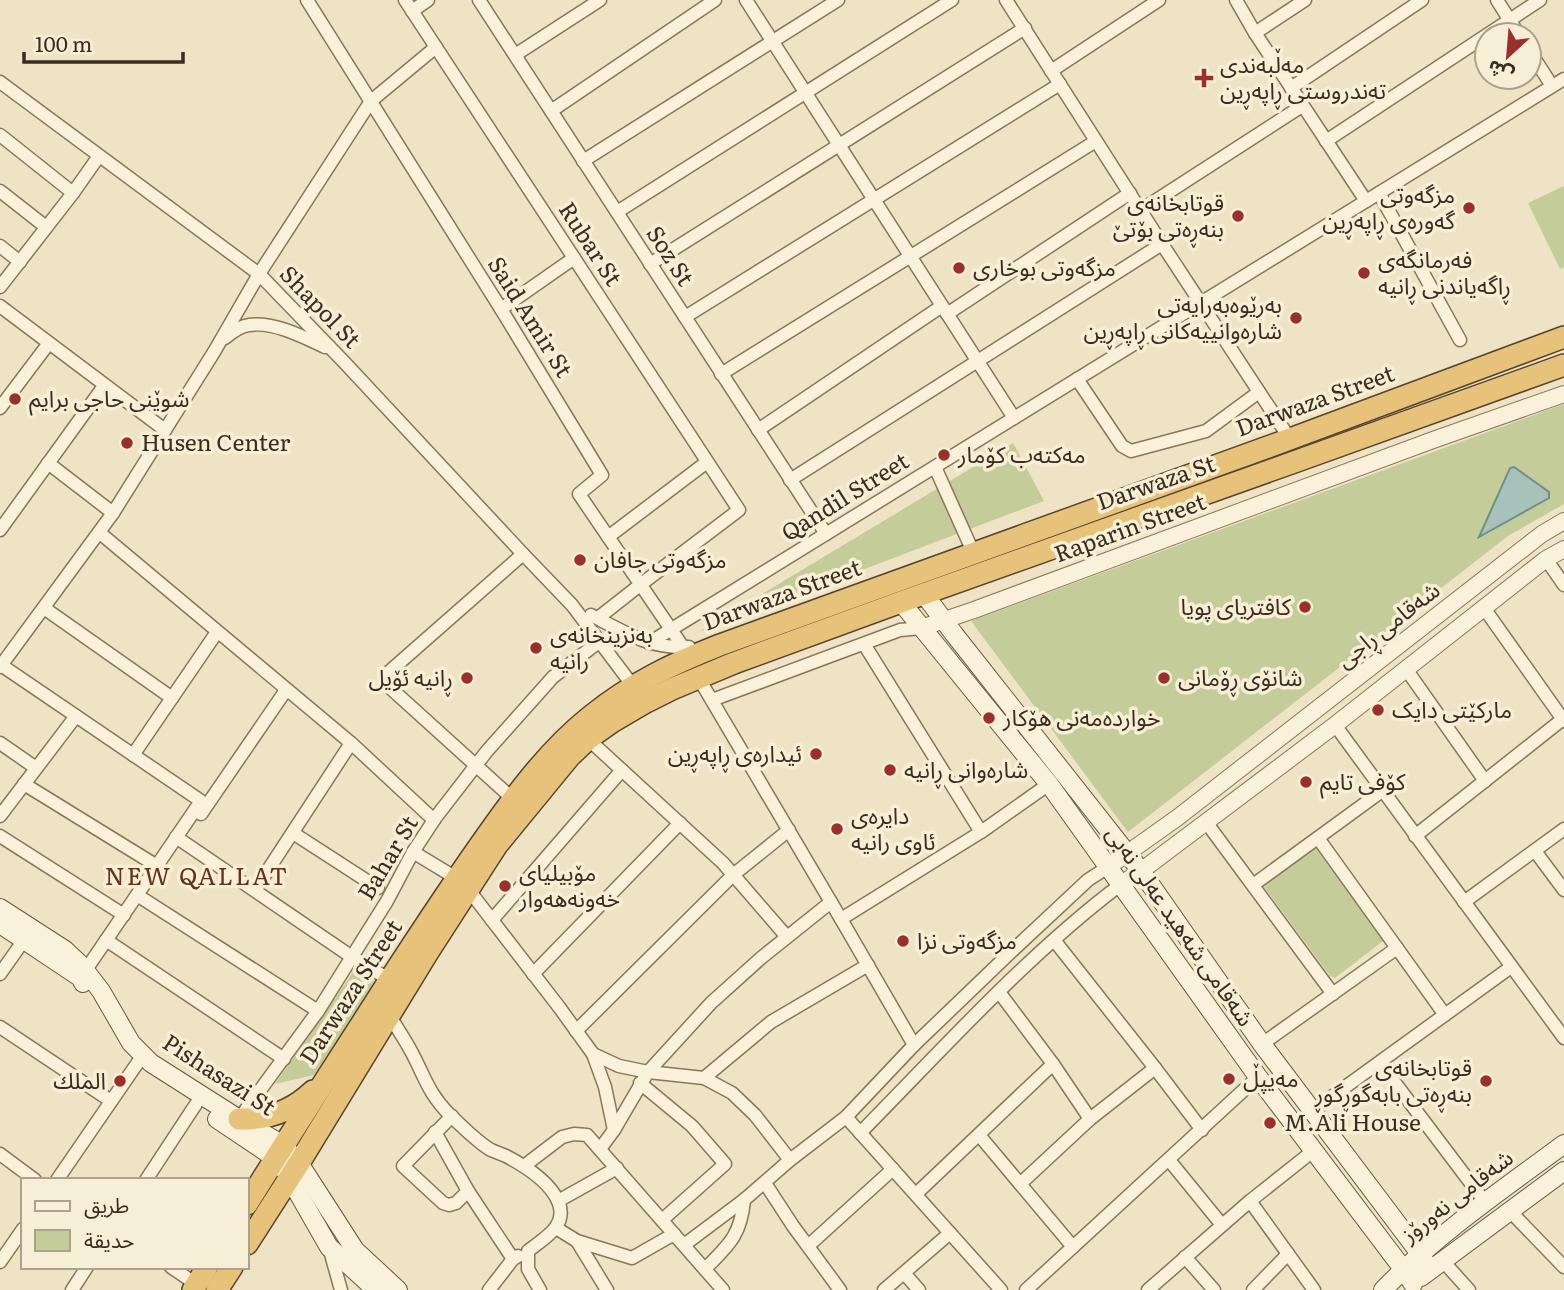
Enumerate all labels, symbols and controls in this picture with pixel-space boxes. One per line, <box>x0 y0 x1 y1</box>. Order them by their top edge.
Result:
scale bar <box>24 21 184 65</box>
north arrow <box>1473 21 1543 91</box>
text: 100 m <box>35 27 92 58</box>
place label: مەڵبەندی تەندروستی ڕاپەڕین <box>1220 46 1386 110</box>
text: ش <box>1482 54 1518 90</box>
marker: مەڵبەندی تەندروستی ڕاپەڕین <box>1194 68 1214 88</box>
place label: مزگەوتی گەورەی ڕاپەڕین <box>1322 176 1456 240</box>
place label: قوتابخانەی بنەڕەتی بۆتێ <box>1113 184 1224 248</box>
street label: Rubar St <box>552 194 632 292</box>
marker: مزگەوتی گەورەی ڕاپەڕین <box>1461 200 1477 216</box>
marker: قوتابخانەی بنەڕەتی بۆتێ <box>1230 208 1246 224</box>
street label: Soz St <box>640 218 704 292</box>
place label: فەرمانگەی ڕاگەیاندنی ڕانیە <box>1378 241 1511 305</box>
street label: Said Amir St <box>481 249 583 384</box>
place label: مزگەوتی بوخاری <box>973 249 1116 283</box>
street label: Shapol St <box>273 257 370 355</box>
marker: مزگەوتی بوخاری <box>951 260 967 276</box>
marker: فەرمانگەی ڕاگەیاندنی ڕانیە <box>1356 265 1372 281</box>
place label: بەڕێوەبەرایەتی شارەوانییەکانی ڕاپەڕین <box>1083 286 1282 350</box>
marker: بەڕێوەبەرایەتی شارەوانییەکانی ڕاپەڕین <box>1288 310 1304 326</box>
street label: Darwaza Street <box>1230 354 1399 444</box>
place label: شوێنی حاجی برایم <box>29 380 190 416</box>
marker: شوێنی حاجی برایم <box>7 391 23 407</box>
place label: Husen Center <box>141 424 291 458</box>
marker: Husen Center <box>119 435 135 451</box>
place label: مەکتەب کۆمار <box>957 436 1085 470</box>
street label: Qandil Street <box>774 442 915 548</box>
street label: Darwaza St <box>1091 445 1220 517</box>
marker: مەکتەب کۆمار <box>936 447 952 463</box>
street label: Raparin Street <box>1049 483 1211 569</box>
place label: مزگەوتی جافان <box>594 541 727 575</box>
street label: Darwaza Street <box>697 548 866 638</box>
marker: مزگەوتی جافان <box>572 552 588 568</box>
street label: شەقامی ڕاجی <box>1328 572 1448 678</box>
place label: کافتریای پویا <box>1181 588 1292 622</box>
marker: کافتریای پویا <box>1297 599 1313 615</box>
place label: بەنزینخانەی رانیە <box>550 616 653 676</box>
marker: بەنزینخانەی رانیە <box>528 640 544 656</box>
place label: ڕانیە ئۆیل <box>368 659 453 697</box>
place label: شانۆی ڕۆمانی <box>1178 659 1302 697</box>
marker: ڕانیە ئۆیل <box>459 670 475 686</box>
marker: شانۆی ڕۆمانی <box>1156 670 1172 686</box>
place label: مارکێتی دایک <box>1392 691 1512 725</box>
place label: خواردەمەنی هۆکار <box>1002 699 1161 733</box>
marker: مارکێتی دایک <box>1370 702 1386 718</box>
marker: خواردەمەنی هۆکار <box>981 710 997 726</box>
place label: ئیدارەی ڕاپەڕین <box>668 735 802 773</box>
marker: ئیدارەی ڕاپەڕین <box>808 746 824 762</box>
place label: شارەوانی ڕانیە <box>904 751 1028 789</box>
marker: شارەوانی ڕانیە <box>882 762 898 778</box>
place label: کۆفی تایم <box>1320 763 1406 799</box>
marker: کۆفی تایم <box>1298 774 1314 790</box>
place label: دایرەی ئاوی رانیە <box>851 797 936 857</box>
street label: Bahar St <box>348 808 425 906</box>
street label: شەقامی شەهید عەلی نەبی <box>1099 817 1264 1032</box>
marker: دایرەی ئاوی رانیە <box>829 821 845 837</box>
place label: مۆبیلیای خەونەهەوار <box>518 854 620 914</box>
district label: NEW QALLAT <box>105 857 289 892</box>
marker: مۆبیلیای خەونەهەوار <box>497 878 513 894</box>
street label: Darwaza Street <box>290 911 409 1070</box>
place label: مزگەوتی نزا <box>917 922 1017 956</box>
marker: مزگەوتی نزا <box>895 933 911 949</box>
street label: Pishasazi St <box>157 1024 284 1123</box>
place label: قوتابخانەی بنەڕەتی بابەگوڕگوڕ <box>1314 1049 1472 1113</box>
place label: مەیپڵ <box>1243 1060 1299 1094</box>
place label: الملك <box>53 1062 106 1096</box>
marker: مەیپڵ <box>1221 1071 1237 1087</box>
marker: الملك <box>112 1073 128 1089</box>
marker: قوتابخانەی بنەڕەتی بابەگوڕگوڕ <box>1478 1073 1494 1089</box>
place label: M.Ali House <box>1284 1104 1421 1138</box>
marker: M.Ali House <box>1262 1115 1278 1131</box>
street label: شەقامی نەورۆز <box>1391 1140 1519 1250</box>
legend <box>21 1178 248 1269</box>
text: طريق <box>84 1188 129 1219</box>
text: حديقة <box>84 1223 134 1254</box>

